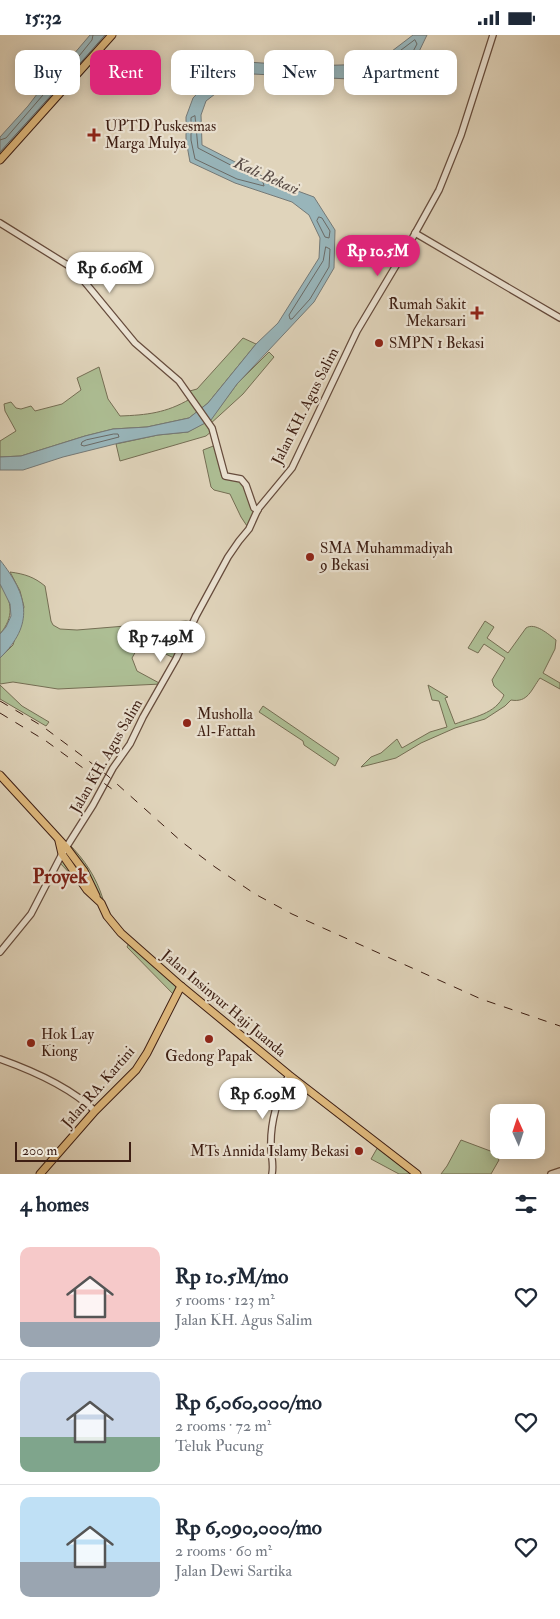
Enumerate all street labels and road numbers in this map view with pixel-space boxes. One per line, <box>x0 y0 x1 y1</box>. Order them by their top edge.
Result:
street label: Jalan KH. Agus Salim <box>267 344 344 469</box>
street label: Jalan KH. Agus Salim <box>66 695 148 818</box>
street label: Jalan Insinyur Haji Juanda <box>156 945 290 1062</box>
street label: Jalan RA. Kartini <box>57 1043 140 1133</box>

